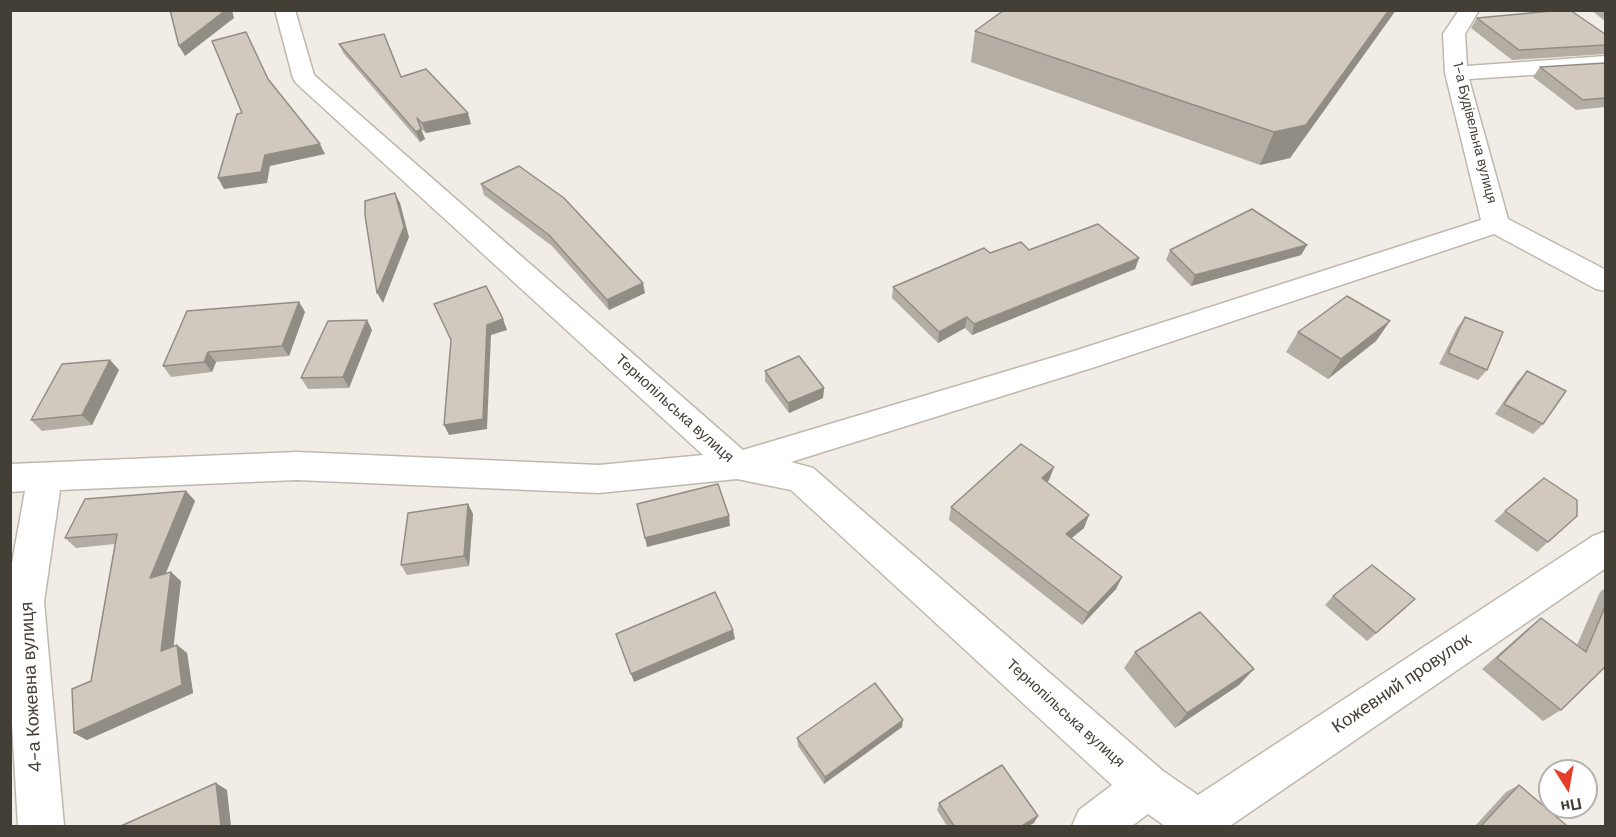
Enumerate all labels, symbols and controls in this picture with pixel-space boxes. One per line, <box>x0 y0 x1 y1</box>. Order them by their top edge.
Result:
street label: 1-а Будівельна вулиця <box>1448 61 1500 205</box>
street label: Тернопільська вулиця <box>611 351 737 467</box>
street label: 4-а Кожевна вулиця <box>17 601 47 773</box>
street label: Кожевний провулок <box>1328 630 1476 738</box>
street label: Тернопільська вулиця <box>1002 656 1128 772</box>
north arrow <box>1538 759 1598 819</box>
text: Пн <box>1559 793 1584 818</box>

